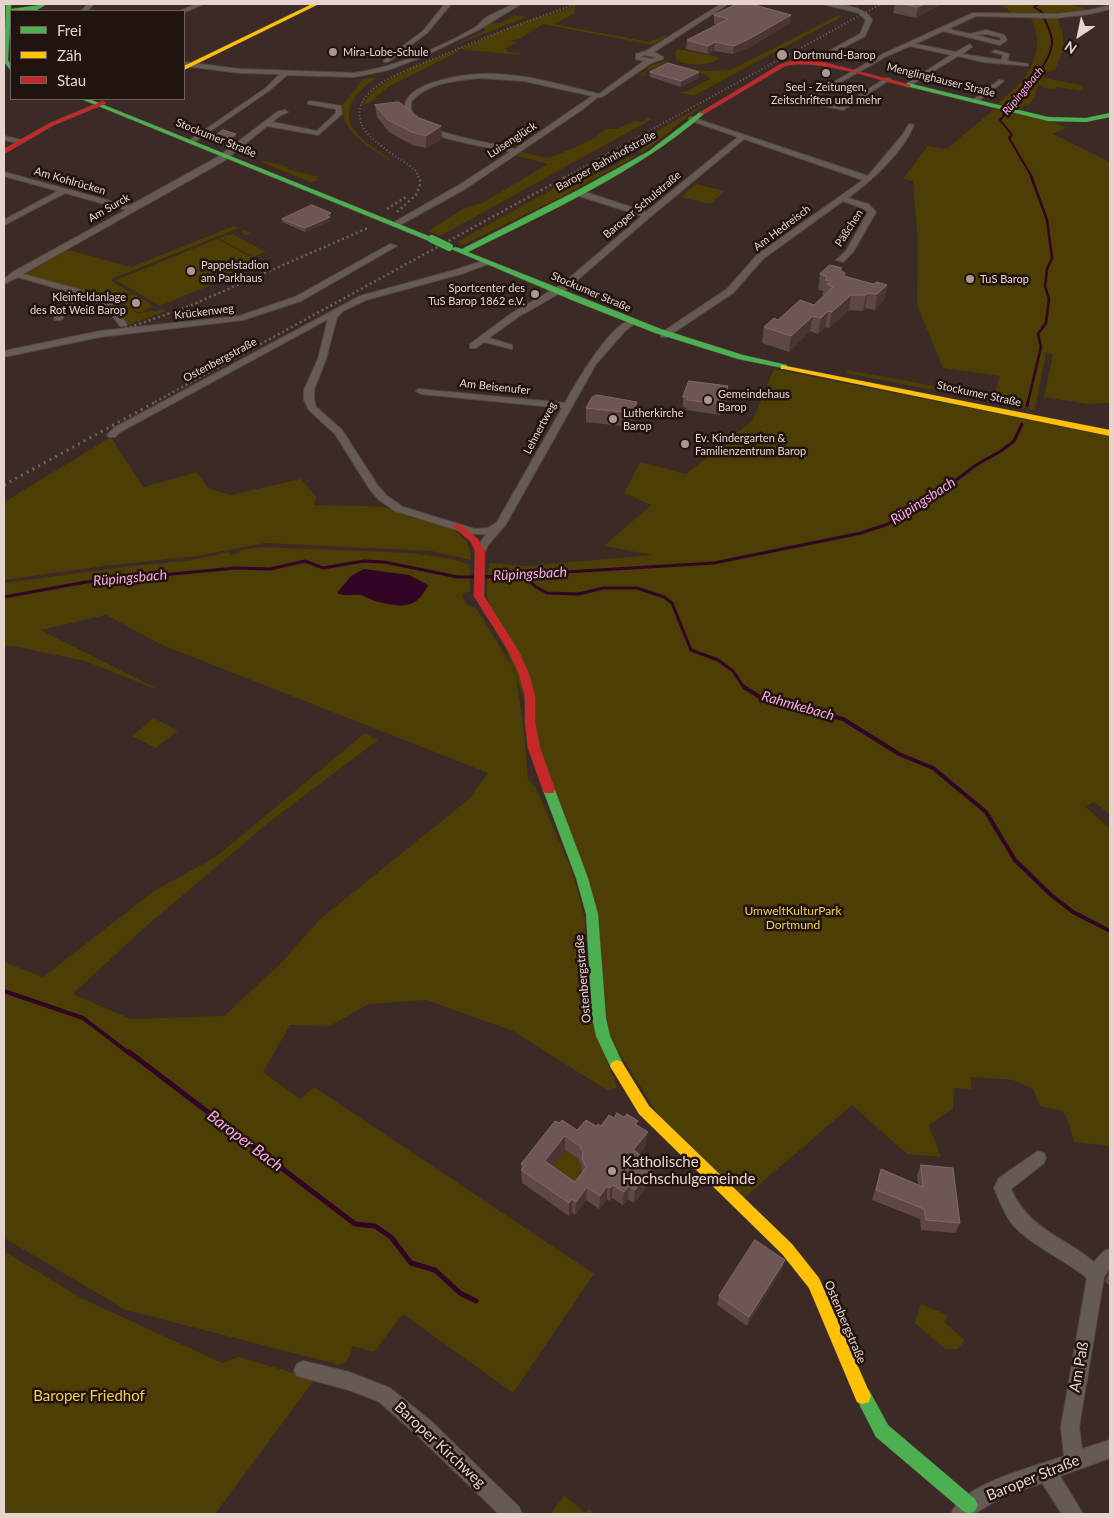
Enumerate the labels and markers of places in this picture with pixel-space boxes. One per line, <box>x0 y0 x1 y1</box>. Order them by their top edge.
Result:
place label: Mira-Lobe-Schule <box>343 45 429 59</box>
marker: Mira-Lobe-Schule <box>327 46 339 58</box>
marker: Dortmund-Barop <box>775 48 789 62</box>
place label: Dortmund-Barop <box>793 48 876 62</box>
marker: Seel - Zeitungen, Zeitschriften und mehr <box>820 67 832 79</box>
place label: Seel - Zeitungen, Zeitschriften und mehr <box>771 80 881 106</box>
place label: Pappelstadion am Parkhaus <box>201 258 269 284</box>
marker: Pappelstadion am Parkhaus <box>185 265 197 277</box>
place label: TuS Barop <box>980 272 1029 286</box>
marker: TuS Barop <box>964 273 976 285</box>
place label: Sportcenter des TuS Barop 1862 e.V. <box>428 281 525 307</box>
marker: Sportcenter des TuS Barop 1862 e.V. <box>529 288 541 300</box>
place label: Kleinfeldanlage des Rot Weiß Barop <box>30 290 126 316</box>
marker: Kleinfeldanlage des Rot Weiß Barop <box>130 297 142 309</box>
place label: Gemeindehaus Barop <box>718 387 790 413</box>
marker: Gemeindehaus Barop <box>702 394 714 406</box>
place label: Lutherkirche Barop <box>623 406 684 432</box>
marker: Lutherkirche Barop <box>607 413 619 425</box>
place label: Ev. Kindergarten & Familienzentrum Barop <box>695 431 806 457</box>
marker: Ev. Kindergarten & Familienzentrum Barop <box>679 438 691 450</box>
place label: Katholische Hochschulgemeinde <box>622 1153 755 1188</box>
marker: Katholische Hochschulgemeinde <box>606 1165 618 1177</box>

